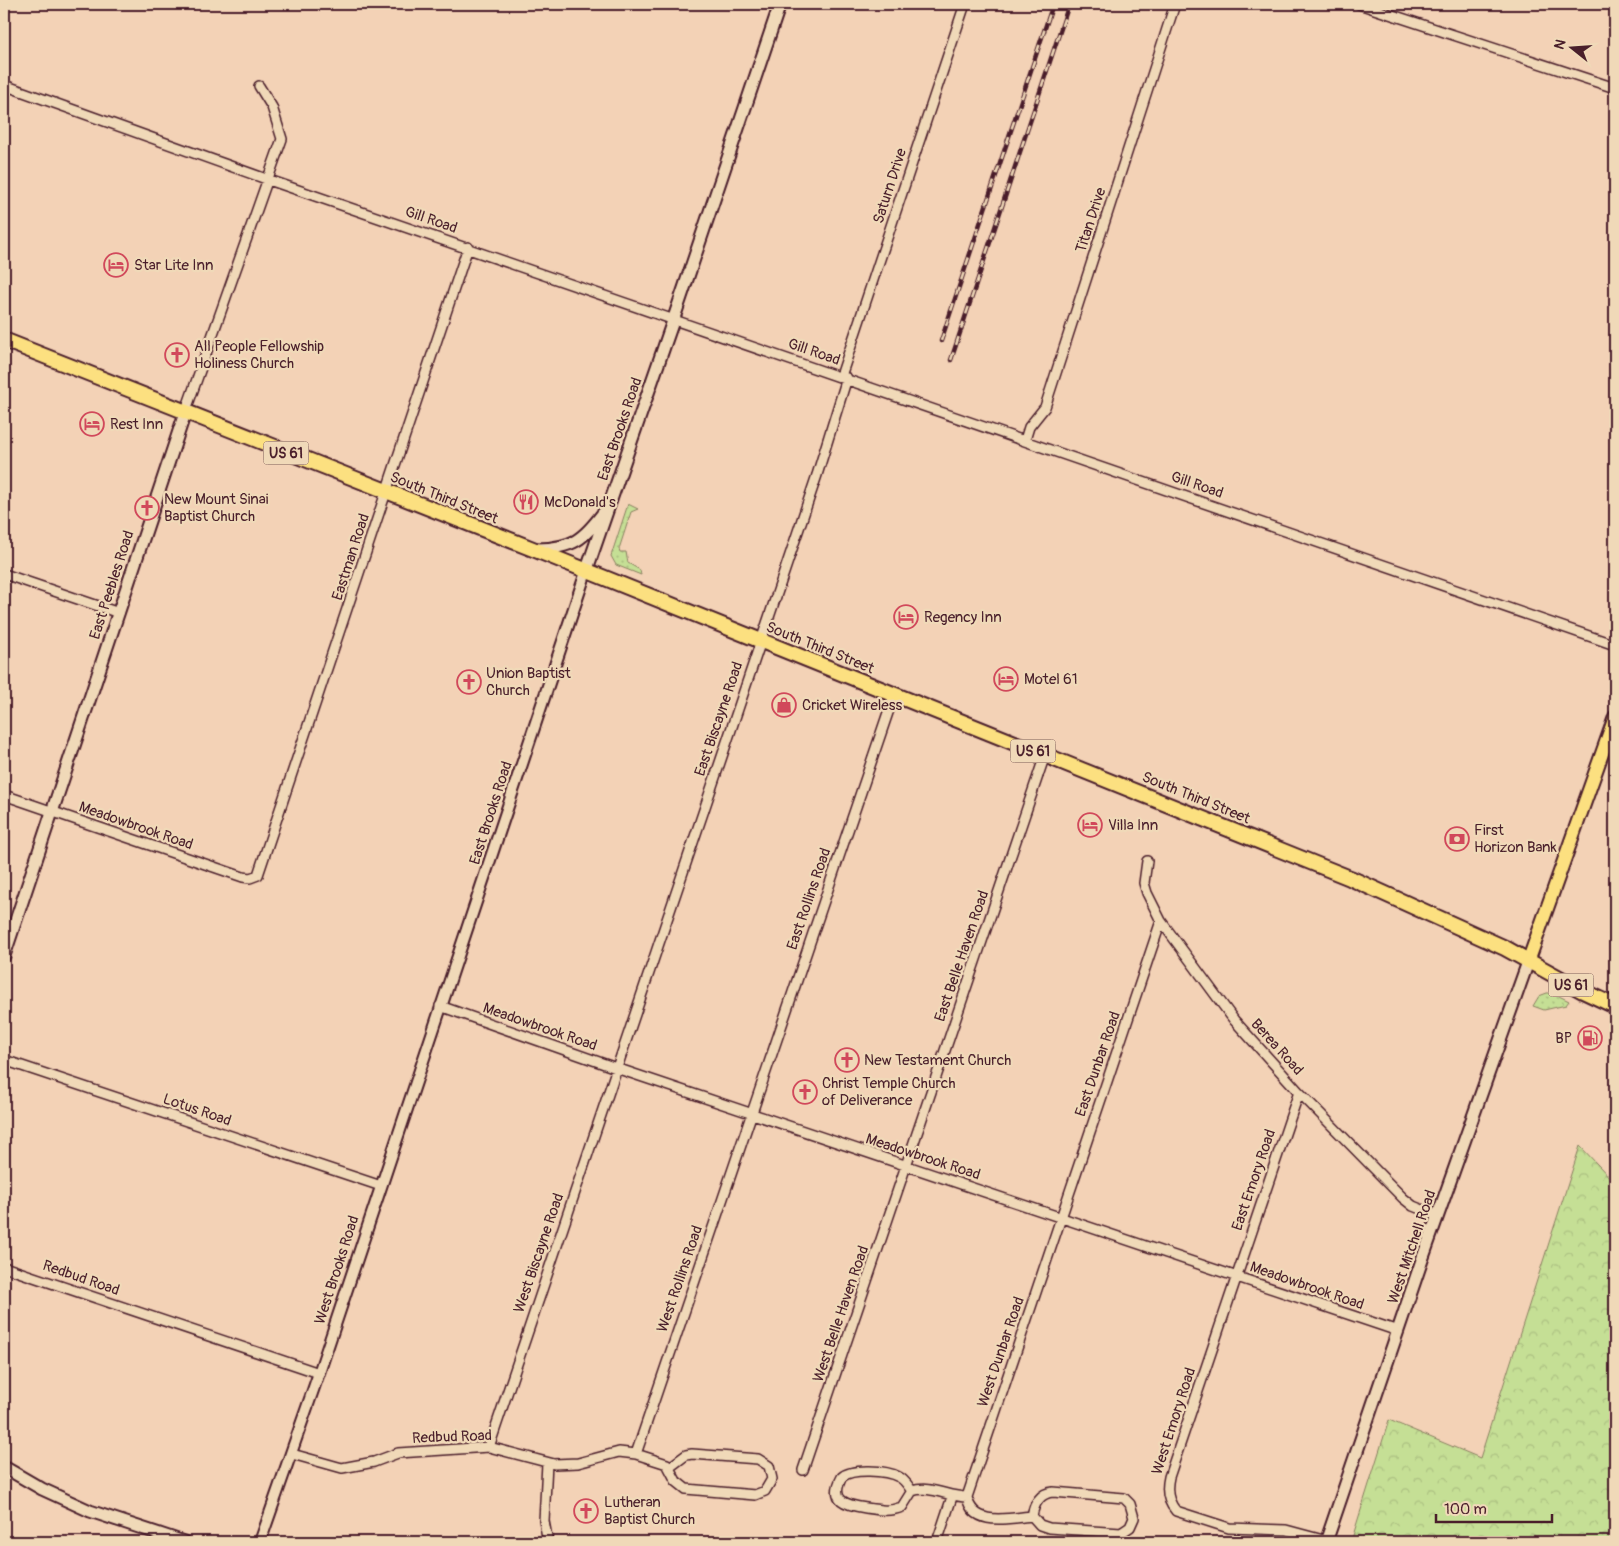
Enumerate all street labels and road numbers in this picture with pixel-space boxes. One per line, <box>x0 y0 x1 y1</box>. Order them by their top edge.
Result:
street label: Saturn Drive <box>869 145 911 226</box>
street label: Titan Drive <box>1072 184 1111 255</box>
street label: Gill Road <box>402 202 460 238</box>
street label: Gill Road <box>785 334 843 370</box>
street label: East Brooks Road <box>593 375 647 483</box>
road number: US 61 <box>264 442 308 464</box>
street label: Gill Road <box>1168 467 1226 503</box>
street label: South Third Street <box>387 468 502 529</box>
street label: Eastman Road <box>328 511 374 603</box>
street label: East Peebles Road <box>85 528 139 642</box>
street label: South Third Street <box>763 618 878 679</box>
street label: East Biscayne Road <box>691 659 747 779</box>
road number: US 61 <box>1010 739 1056 762</box>
street label: East Brooks Road <box>465 759 517 867</box>
street label: South Third Street <box>1139 768 1254 829</box>
street label: Meadowbrook Road <box>76 798 196 854</box>
street label: East Rollins Road <box>783 846 835 952</box>
street label: East Belle Haven Road <box>931 888 993 1024</box>
road number: US 61 <box>1548 974 1594 996</box>
street label: Meadowbrook Road <box>480 999 600 1055</box>
street label: East Dunbar Road <box>1071 1009 1125 1119</box>
street label: Berea Road <box>1247 1015 1307 1079</box>
street label: Lotus Road <box>160 1089 234 1131</box>
street label: East Emory Road <box>1228 1127 1280 1233</box>
street label: Meadowbrook Road <box>863 1130 983 1184</box>
street label: West Mitchell Road <box>1384 1188 1440 1306</box>
street label: West Biscayne Road <box>510 1191 568 1315</box>
street label: West Brooks Road <box>310 1213 364 1327</box>
street label: West Rollins Road <box>653 1223 707 1335</box>
street label: West Belle Haven Road <box>809 1243 873 1385</box>
street label: Redbud Road <box>40 1256 122 1300</box>
street label: Meadowbrook Road <box>1247 1258 1367 1314</box>
street label: West Dunbar Road <box>973 1294 1029 1410</box>
street label: West Emory Road <box>1148 1365 1200 1477</box>
street label: Redbud Road <box>412 1426 492 1448</box>

